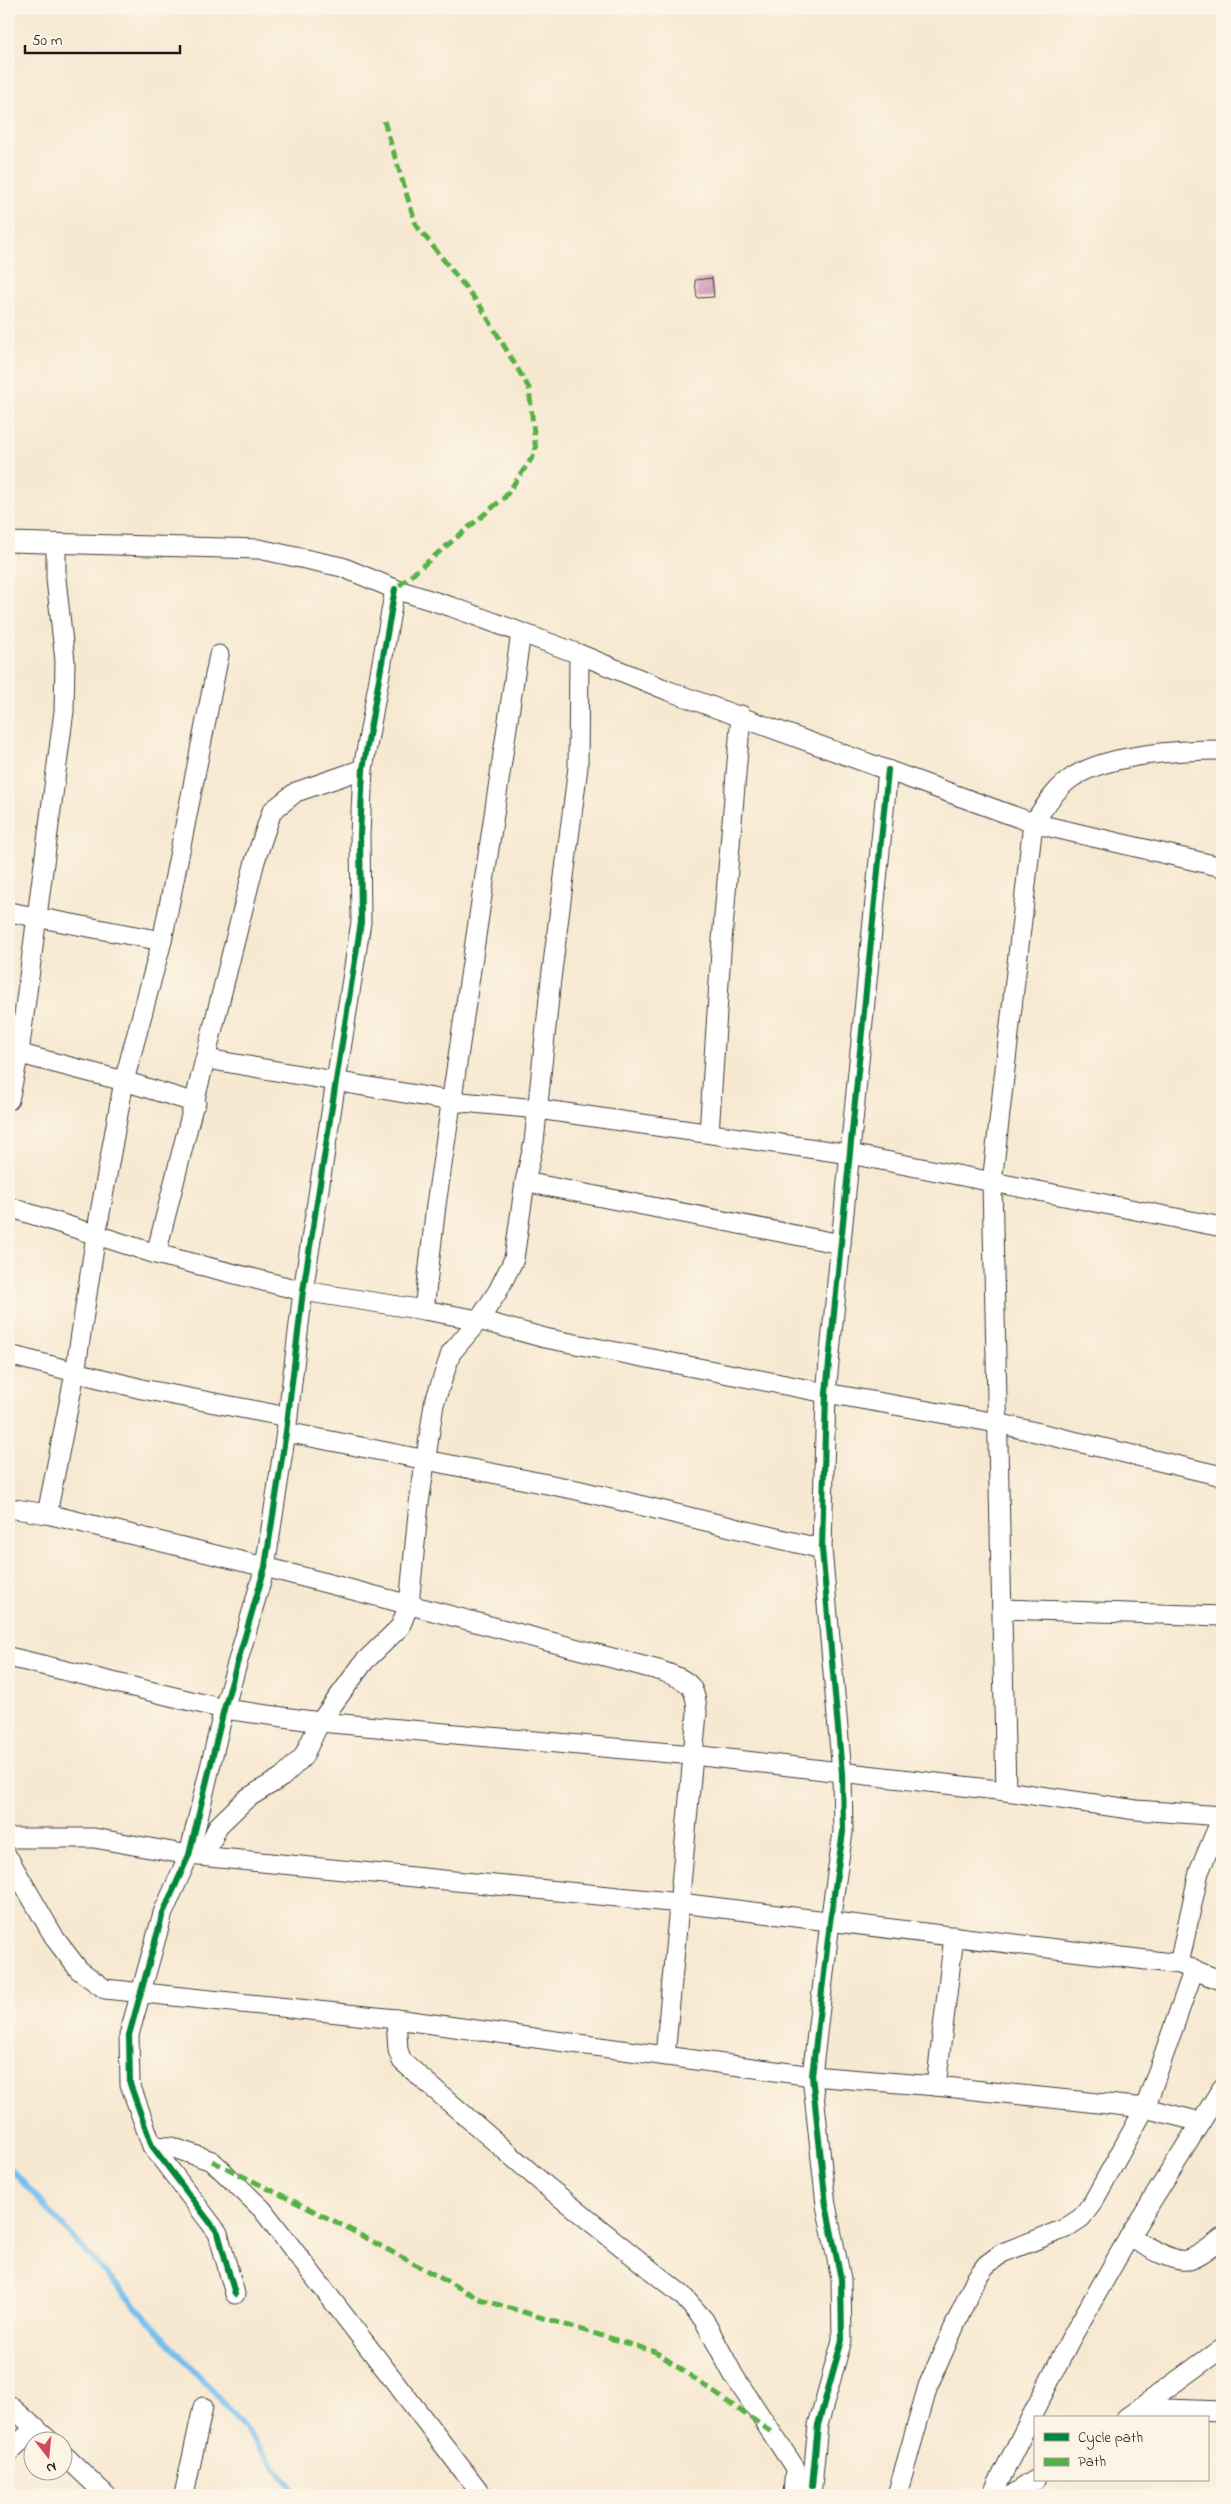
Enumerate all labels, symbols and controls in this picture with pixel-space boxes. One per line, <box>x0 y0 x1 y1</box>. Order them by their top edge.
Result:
scale bar <box>25 22 180 54</box>
text: 50 m <box>32 30 63 52</box>
legend <box>1034 2416 1208 2482</box>
text: Cycle path <box>1078 2427 1143 2450</box>
north arrow <box>22 2432 72 2482</box>
text: Path <box>1078 2451 1106 2473</box>
text: N <box>44 2456 59 2478</box>

